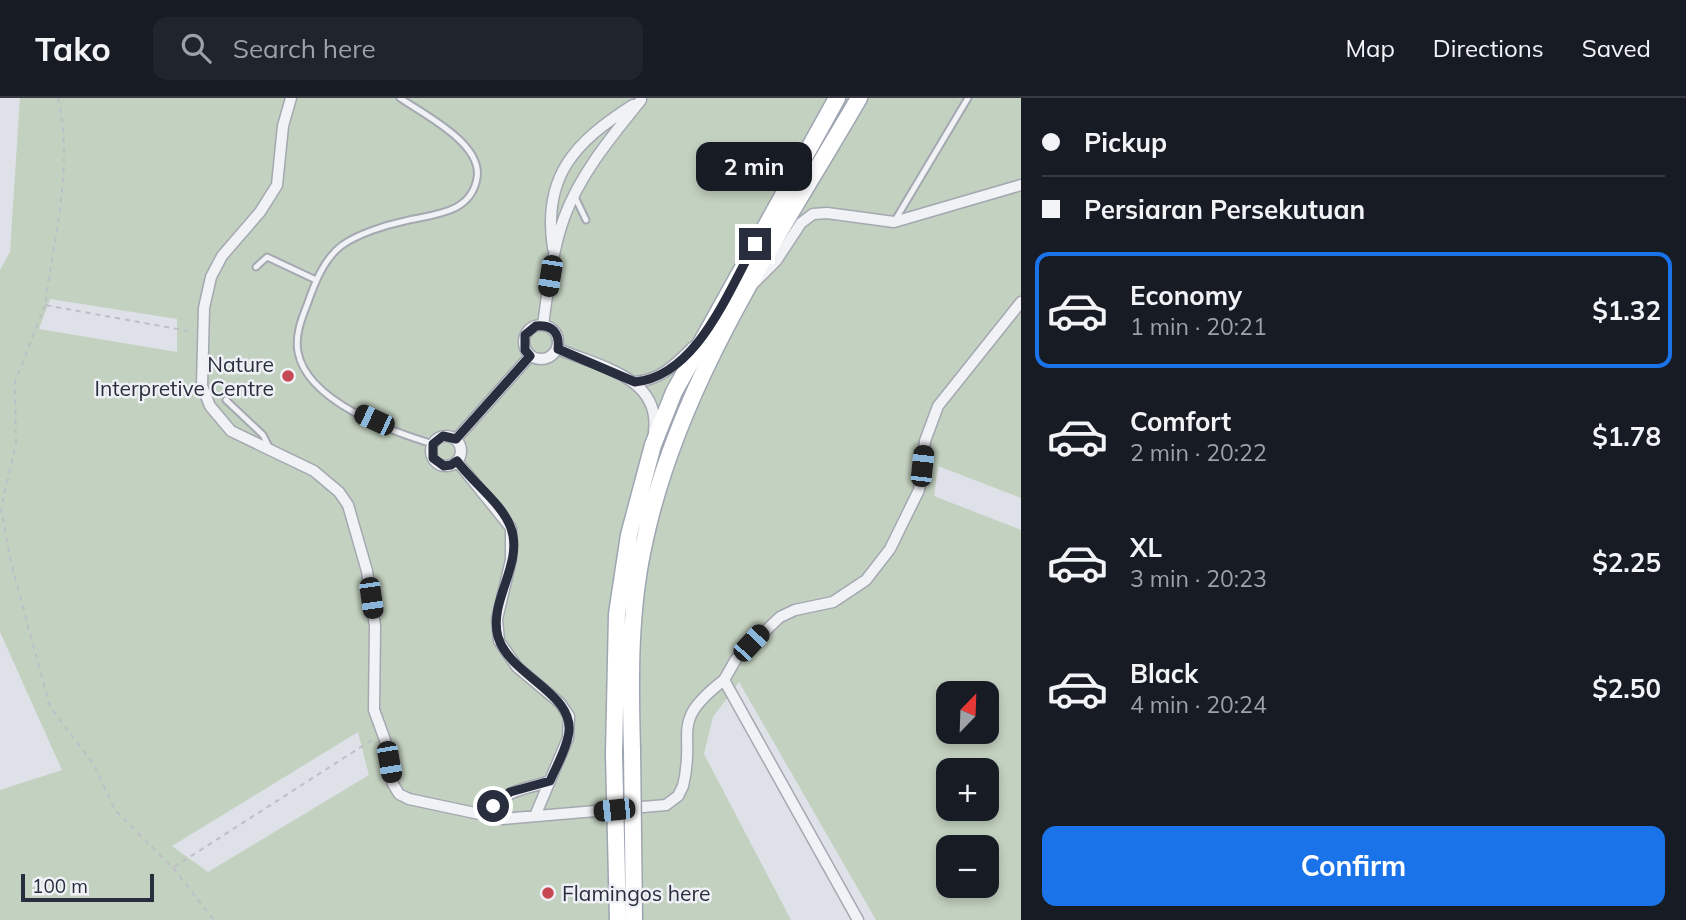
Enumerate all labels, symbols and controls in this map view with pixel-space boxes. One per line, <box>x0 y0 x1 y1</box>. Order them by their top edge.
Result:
search box <box>153 17 643 80</box>
text: Tako <box>35 28 111 69</box>
icon: search <box>177 29 215 67</box>
text: Search here <box>233 32 376 65</box>
text: Map <box>1345 33 1395 63</box>
text: Directions <box>1433 33 1544 63</box>
text: Saved <box>1582 33 1651 63</box>
text: Pickup <box>1084 126 1167 159</box>
callout: 2 min <box>697 142 813 192</box>
text: 2 min <box>724 152 784 181</box>
text: Persiaran Persekutuan <box>1084 193 1365 226</box>
route end <box>739 228 771 260</box>
car <box>537 254 564 298</box>
icon: car <box>1046 279 1109 342</box>
text: Economy <box>1130 279 1242 312</box>
text: $1.32 <box>1592 294 1661 327</box>
text: 1 min · 20:21 <box>1130 312 1267 341</box>
place label: Nature Interpretive Centre <box>95 351 274 401</box>
marker: Nature Interpretive Centre <box>280 368 296 384</box>
car <box>351 402 398 438</box>
icon: car <box>1046 405 1109 468</box>
text: Comfort <box>1130 405 1231 438</box>
text: $1.78 <box>1592 420 1661 453</box>
text: 2 min · 20:22 <box>1130 438 1267 467</box>
car <box>910 444 935 488</box>
icon: car <box>1046 531 1109 594</box>
text: XL <box>1130 531 1162 564</box>
text: $2.25 <box>1592 546 1661 579</box>
text: 3 min · 20:23 <box>1130 564 1267 593</box>
car <box>358 576 385 620</box>
car <box>729 620 774 666</box>
icon: car <box>1046 657 1109 720</box>
text: Black <box>1130 657 1198 690</box>
text: $2.50 <box>1592 672 1661 705</box>
north arrow <box>936 681 999 744</box>
map controls <box>936 681 999 898</box>
text: 4 min · 20:24 <box>1130 690 1267 719</box>
car <box>376 739 403 785</box>
button: + <box>936 758 999 821</box>
route start <box>477 790 509 822</box>
car <box>593 797 636 823</box>
button: Confirm <box>1042 826 1665 906</box>
button: − <box>936 835 999 898</box>
scale bar <box>21 871 154 903</box>
text: 100 m <box>32 874 88 898</box>
place label: Flamingos here <box>562 880 710 906</box>
marker: Flamingos here <box>540 885 556 901</box>

